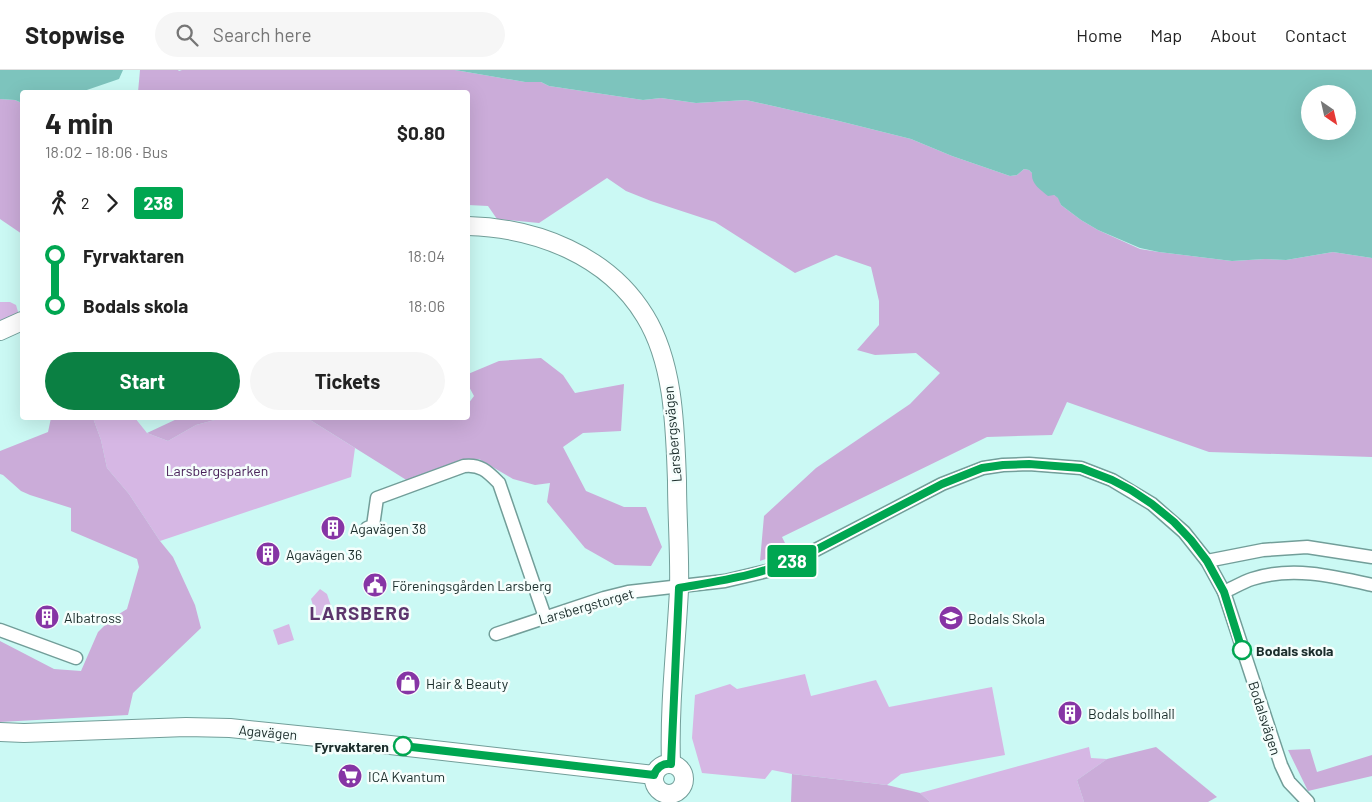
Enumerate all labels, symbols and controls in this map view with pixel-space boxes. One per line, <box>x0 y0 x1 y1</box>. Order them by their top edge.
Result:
search box <box>155 12 505 57</box>
text: Stopwise <box>25 20 125 49</box>
icon: search <box>173 21 201 49</box>
text: Search here <box>213 23 312 46</box>
text: Home <box>1076 24 1122 46</box>
text: Map <box>1150 24 1182 46</box>
text: About <box>1210 24 1257 46</box>
text: Contact <box>1285 24 1347 46</box>
north arrow <box>1301 85 1356 140</box>
map controls <box>1301 85 1356 140</box>
text: 4 min <box>45 106 113 140</box>
text: $0.80 <box>397 121 445 144</box>
text: 18:02 – 18:06 · Bus <box>45 142 168 161</box>
icon: walk <box>45 189 73 217</box>
icon: forward <box>98 189 126 217</box>
text: 238 <box>144 192 173 214</box>
text: 2 <box>81 193 90 212</box>
text: Fyrvaktaren <box>83 244 184 267</box>
text: 18:04 <box>408 246 445 265</box>
text: Bodals skola <box>83 294 188 317</box>
text: 18:06 <box>408 296 445 315</box>
button: Start <box>45 352 240 410</box>
button: Tickets <box>250 352 445 410</box>
street label: Larsbergsvägen <box>659 385 685 483</box>
park label: Larsbergsparken <box>166 462 268 479</box>
building icon: Agavägen 38 <box>320 515 346 541</box>
place label: Agavägen 38 <box>350 520 426 537</box>
building icon: Agavägen 36 <box>255 541 281 567</box>
line badge: 238 <box>763 545 821 577</box>
place label: Agavägen 36 <box>286 546 362 563</box>
text: 238 <box>777 550 807 572</box>
public building icon: Föreningsgården Larsberg <box>362 572 388 598</box>
place label: Föreningsgården Larsberg <box>392 577 552 594</box>
street label: Larsbergstorget <box>536 584 636 628</box>
district label: LARSBERG <box>309 601 411 624</box>
building icon: Albatross <box>34 604 60 630</box>
school or university icon: Bodals Skola <box>938 605 964 631</box>
place label: Albatross <box>64 609 122 626</box>
place label: Bodals Skola <box>968 610 1045 627</box>
marker: Bodals skola <box>1232 640 1252 660</box>
place label: Bodals skola <box>1256 642 1334 659</box>
shop icon: Hair & Beauty <box>395 670 421 696</box>
place label: Hair & Beauty <box>426 675 509 692</box>
street label: Bodalsvägen <box>1245 679 1285 757</box>
building icon: Bodals bollhall <box>1057 700 1083 726</box>
place label: Bodals bollhall <box>1088 705 1175 722</box>
street label: Agavägen <box>238 721 298 743</box>
marker: Fyrvaktaren <box>393 736 413 756</box>
place label: Fyrvaktaren <box>314 738 389 755</box>
supermarket icon: ICA Kvantum <box>337 763 363 789</box>
place label: ICA Kvantum <box>368 768 445 785</box>

